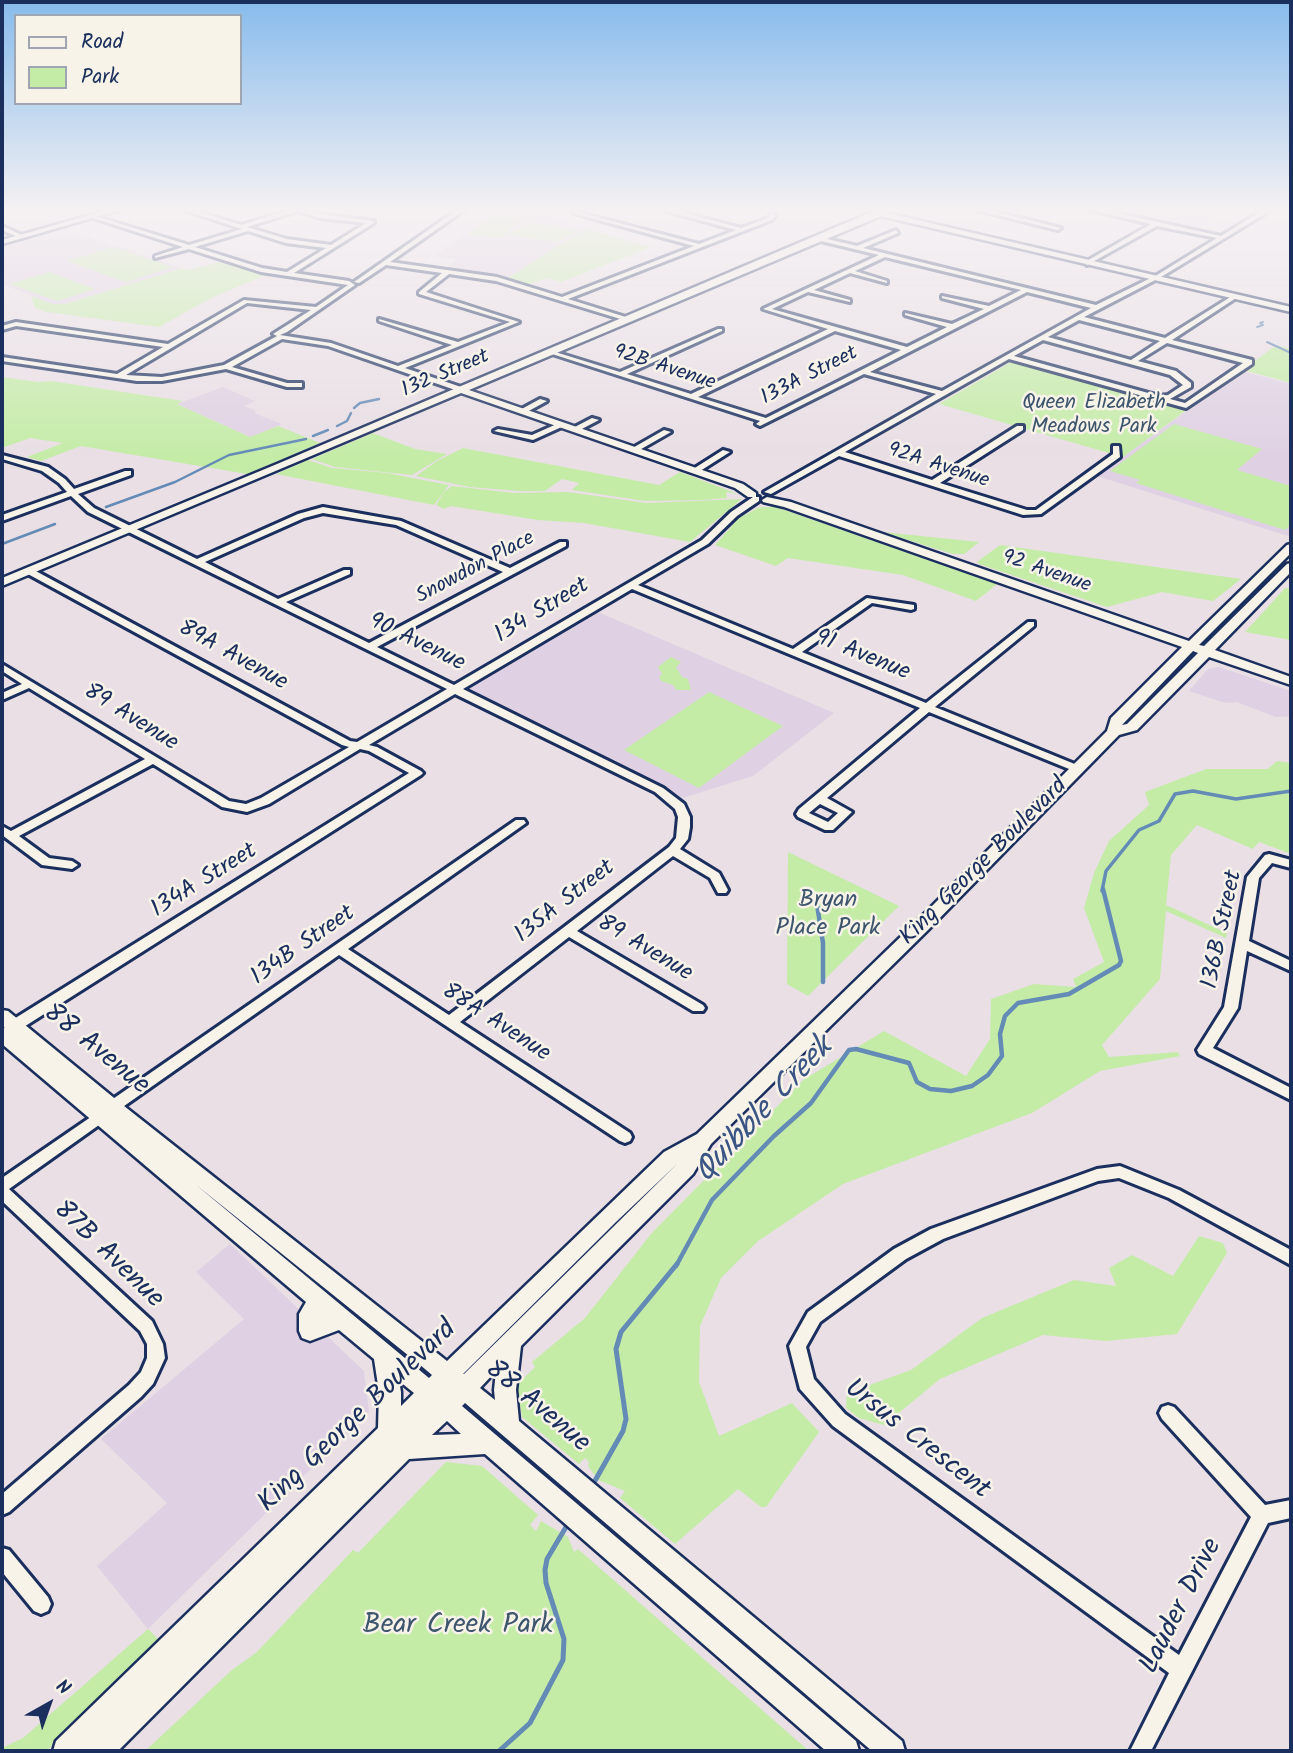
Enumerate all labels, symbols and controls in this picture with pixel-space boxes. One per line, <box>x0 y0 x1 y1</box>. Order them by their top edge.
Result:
legend <box>14 14 242 105</box>
text: Road <box>81 26 123 59</box>
text: Park <box>81 61 119 94</box>
street label: 92B Avenue <box>610 341 718 397</box>
street label: 133A Street <box>757 342 863 412</box>
street label: 132 Street <box>399 345 493 405</box>
park label: Queen Elizabeth Meadows Park <box>1022 391 1166 441</box>
street label: 92A Avenue <box>884 439 992 495</box>
street label: Snowdon Place <box>412 527 540 611</box>
street label: 92 Avenue <box>998 546 1094 600</box>
street label: 134 Street <box>491 573 595 651</box>
street label: 90 Avenue <box>363 608 469 680</box>
street label: 89A Avenue <box>172 615 292 699</box>
street label: 91 Avenue <box>810 625 914 689</box>
street label: 89 Avenue <box>77 679 183 759</box>
street label: King George Boulevard <box>895 773 1075 953</box>
street label: 134A Street <box>147 838 263 926</box>
street label: 135A Street <box>510 855 622 951</box>
street label: 136B Street <box>1197 868 1251 992</box>
park label: Bryan Place Park <box>776 888 880 944</box>
street label: 134B Street <box>246 901 362 993</box>
street label: 89 Avenue <box>591 910 697 990</box>
street label: 88A Avenue <box>435 978 555 1070</box>
street label: 88 Avenue <box>35 998 155 1104</box>
water label: Quibble Creek <box>689 1031 843 1193</box>
street label: 87B Avenue <box>45 1195 169 1317</box>
street label: King George Boulevard <box>253 1315 465 1521</box>
street label: 88 Avenue <box>476 1354 596 1462</box>
street label: Ursus Crescent <box>836 1374 996 1508</box>
street label: Lauder Drive <box>1135 1534 1231 1680</box>
park label: Bear Creek Park <box>363 1610 553 1644</box>
north arrow <box>14 1669 84 1739</box>
text: N <box>48 1673 77 1703</box>

